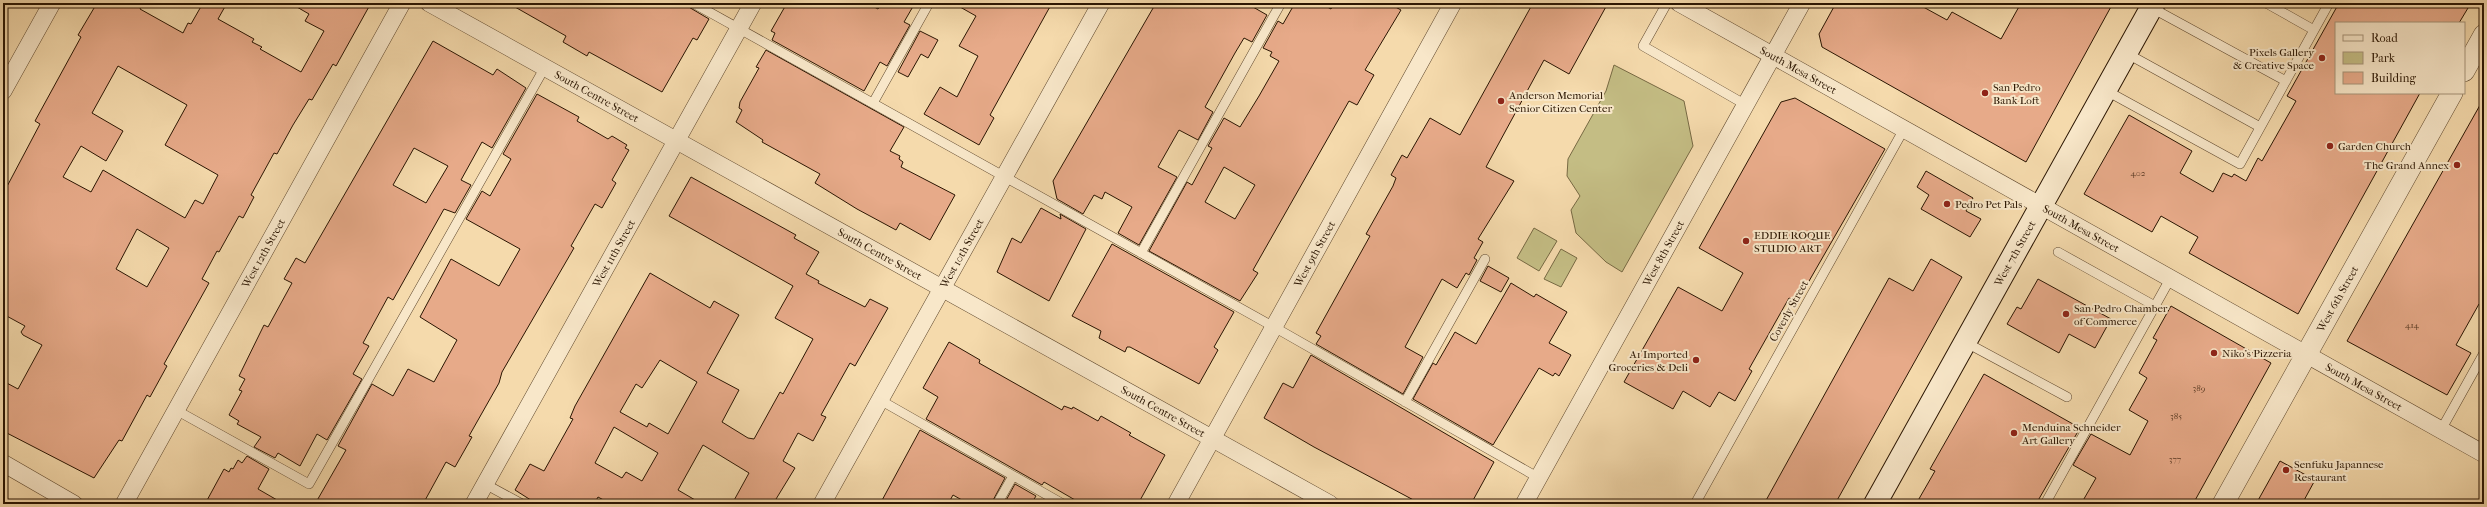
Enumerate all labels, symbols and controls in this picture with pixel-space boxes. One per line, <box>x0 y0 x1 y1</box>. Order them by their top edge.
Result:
legend <box>2335 22 2465 94</box>
text: Road <box>2371 31 2398 45</box>
street label: South Mesa Street <box>1758 43 1839 97</box>
place label: Pixels Gallery & Creative Space <box>2233 46 2315 72</box>
text: Park <box>2371 51 2396 65</box>
marker: Pixels Gallery & Creative Space <box>2317 53 2327 63</box>
street label: South Centre Street <box>552 68 641 125</box>
text: Building <box>2371 71 2416 85</box>
place label: San Pedro Bank Loft <box>1993 81 2041 107</box>
marker: San Pedro Bank Loft <box>1980 88 1990 98</box>
place label: Anderson Memorial Senior Citizen Center <box>1508 89 1612 115</box>
marker: Anderson Memorial Senior Citizen Center <box>1496 96 1506 106</box>
place label: Garden Church <box>2338 140 2412 153</box>
marker: Garden Church <box>2325 141 2335 151</box>
place label: The Grand Annex <box>2364 159 2449 172</box>
marker: The Grand Annex <box>2452 160 2462 170</box>
house number: 402 <box>2131 168 2146 178</box>
place label: Pedro Pet Pals <box>1955 198 2022 211</box>
marker: Pedro Pet Pals <box>1942 199 1952 209</box>
street label: South Mesa Street <box>2041 202 2122 255</box>
street label: West 12th Street <box>238 216 288 291</box>
street label: West 10th Street <box>937 216 986 291</box>
street label: West 11th Street <box>589 217 638 290</box>
street label: West 9th Street <box>1290 218 1338 290</box>
street label: West 8th Street <box>1639 218 1687 289</box>
street label: West 7th Street <box>1991 218 2038 289</box>
street label: South Centre Street <box>836 225 924 282</box>
place label: EDDIE ROQUE STUDIO ART <box>1754 229 1831 255</box>
marker: EDDIE ROQUE STUDIO ART <box>1741 236 1751 246</box>
street label: West 6th Street <box>2313 263 2361 335</box>
street label: Coverly Street <box>1767 278 1811 344</box>
place label: San Pedro Chamber of Commerce <box>2074 302 2168 328</box>
marker: San Pedro Chamber of Commerce <box>2061 309 2071 319</box>
house number: 414 <box>2405 320 2420 330</box>
place label: Niko's Pizzeria <box>2222 347 2292 360</box>
place label: A1 Imported Groceries & Deli <box>1609 348 1689 374</box>
marker: Niko's Pizzeria <box>2209 348 2219 358</box>
marker: A1 Imported Groceries & Deli <box>1691 355 1701 365</box>
street label: South Mesa Street <box>2323 360 2405 413</box>
street label: South Centre Street <box>1119 383 1208 440</box>
house number: 389 <box>2193 383 2206 393</box>
house number: 385 <box>2170 411 2182 421</box>
place label: Menduina Schneider Art Gallery <box>2021 421 2121 447</box>
marker: Menduina Schneider Art Gallery <box>2009 428 2019 438</box>
house number: 377 <box>2169 454 2182 464</box>
place label: Senfuku Japannese Restaurant <box>2294 458 2384 484</box>
marker: Senfuku Japannese Restaurant <box>2281 465 2291 475</box>

